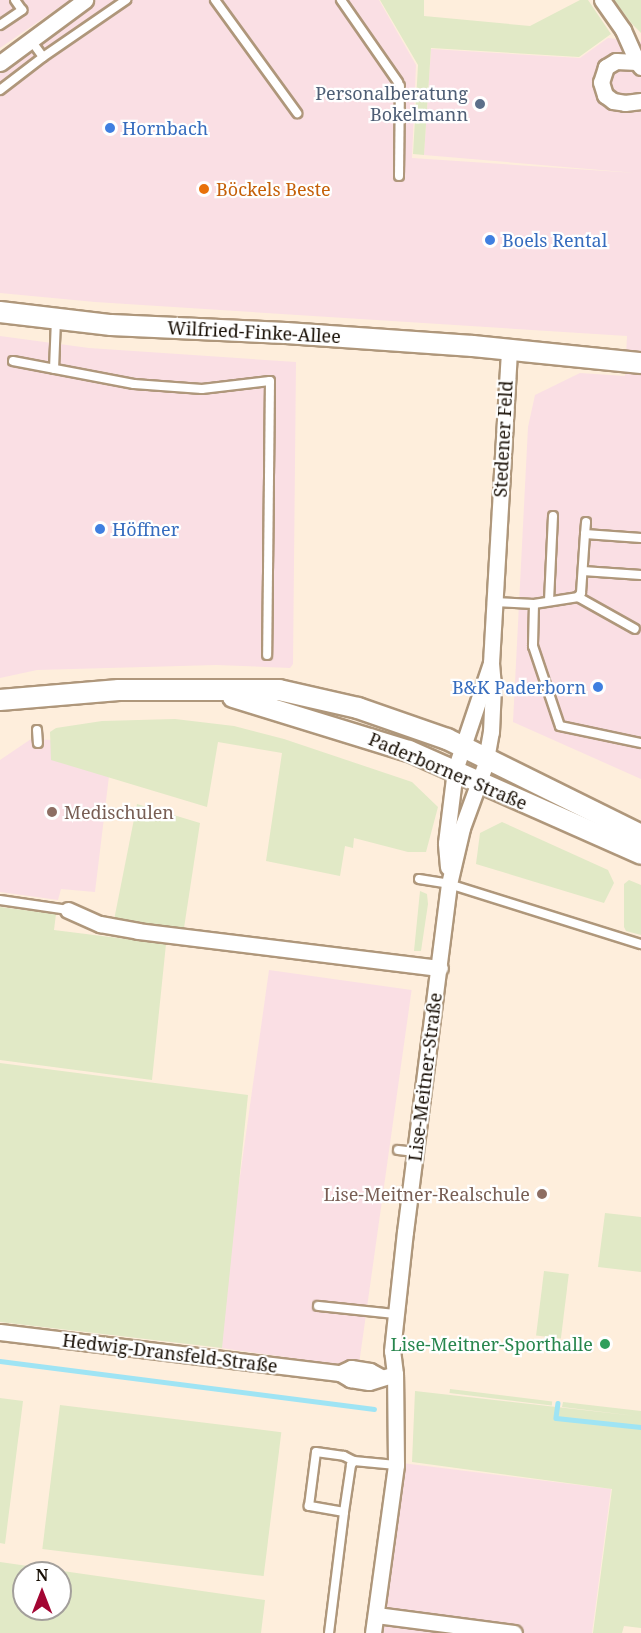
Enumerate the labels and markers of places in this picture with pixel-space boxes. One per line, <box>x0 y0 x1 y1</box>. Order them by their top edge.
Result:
place label: Personalberatung Bokelmann <box>315 83 468 125</box>
marker: Personalberatung Bokelmann <box>473 97 487 111</box>
place label: Hornbach <box>122 117 208 139</box>
marker: Hornbach <box>103 121 117 135</box>
place label: Böckels Beste <box>216 178 331 200</box>
marker: Böckels Beste <box>197 182 211 196</box>
place label: Boels Rental <box>502 229 607 251</box>
marker: Boels Rental <box>483 233 497 247</box>
place label: Höffner <box>112 518 179 540</box>
marker: Höffner <box>93 522 107 536</box>
place label: B&K Paderborn <box>452 676 586 698</box>
marker: B&K Paderborn <box>591 680 605 694</box>
place label: Medischulen <box>64 801 174 823</box>
marker: Medischulen <box>45 805 59 819</box>
place label: Lise-Meitner-Realschule <box>324 1183 530 1205</box>
marker: Lise-Meitner-Realschule <box>535 1187 549 1201</box>
place label: Lise-Meitner-Sporthalle <box>390 1333 593 1355</box>
marker: Lise-Meitner-Sporthalle <box>598 1337 612 1351</box>

